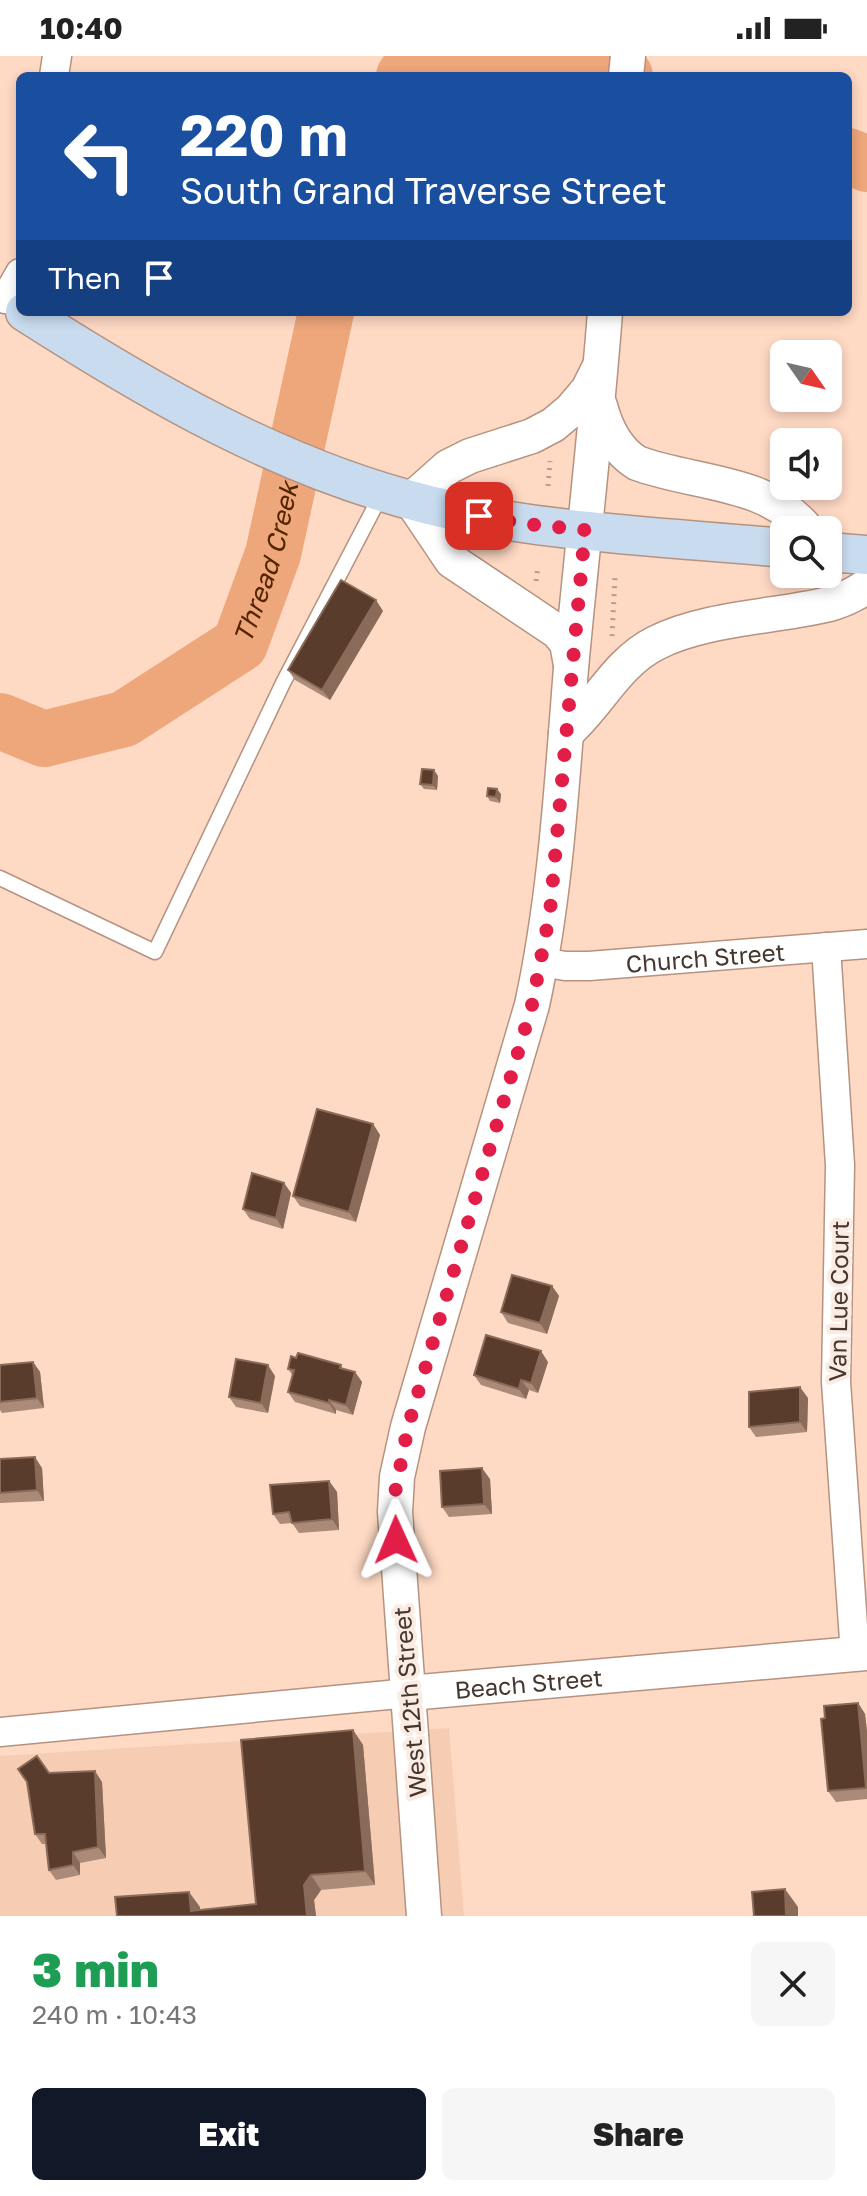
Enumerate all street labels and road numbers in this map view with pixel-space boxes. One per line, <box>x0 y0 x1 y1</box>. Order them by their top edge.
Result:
street label: Church Street <box>625 936 786 978</box>
street label: Van Lue Court <box>822 1220 854 1382</box>
street label: West 12th Street <box>386 1605 432 1799</box>
street label: Beach Street <box>453 1662 604 1703</box>

